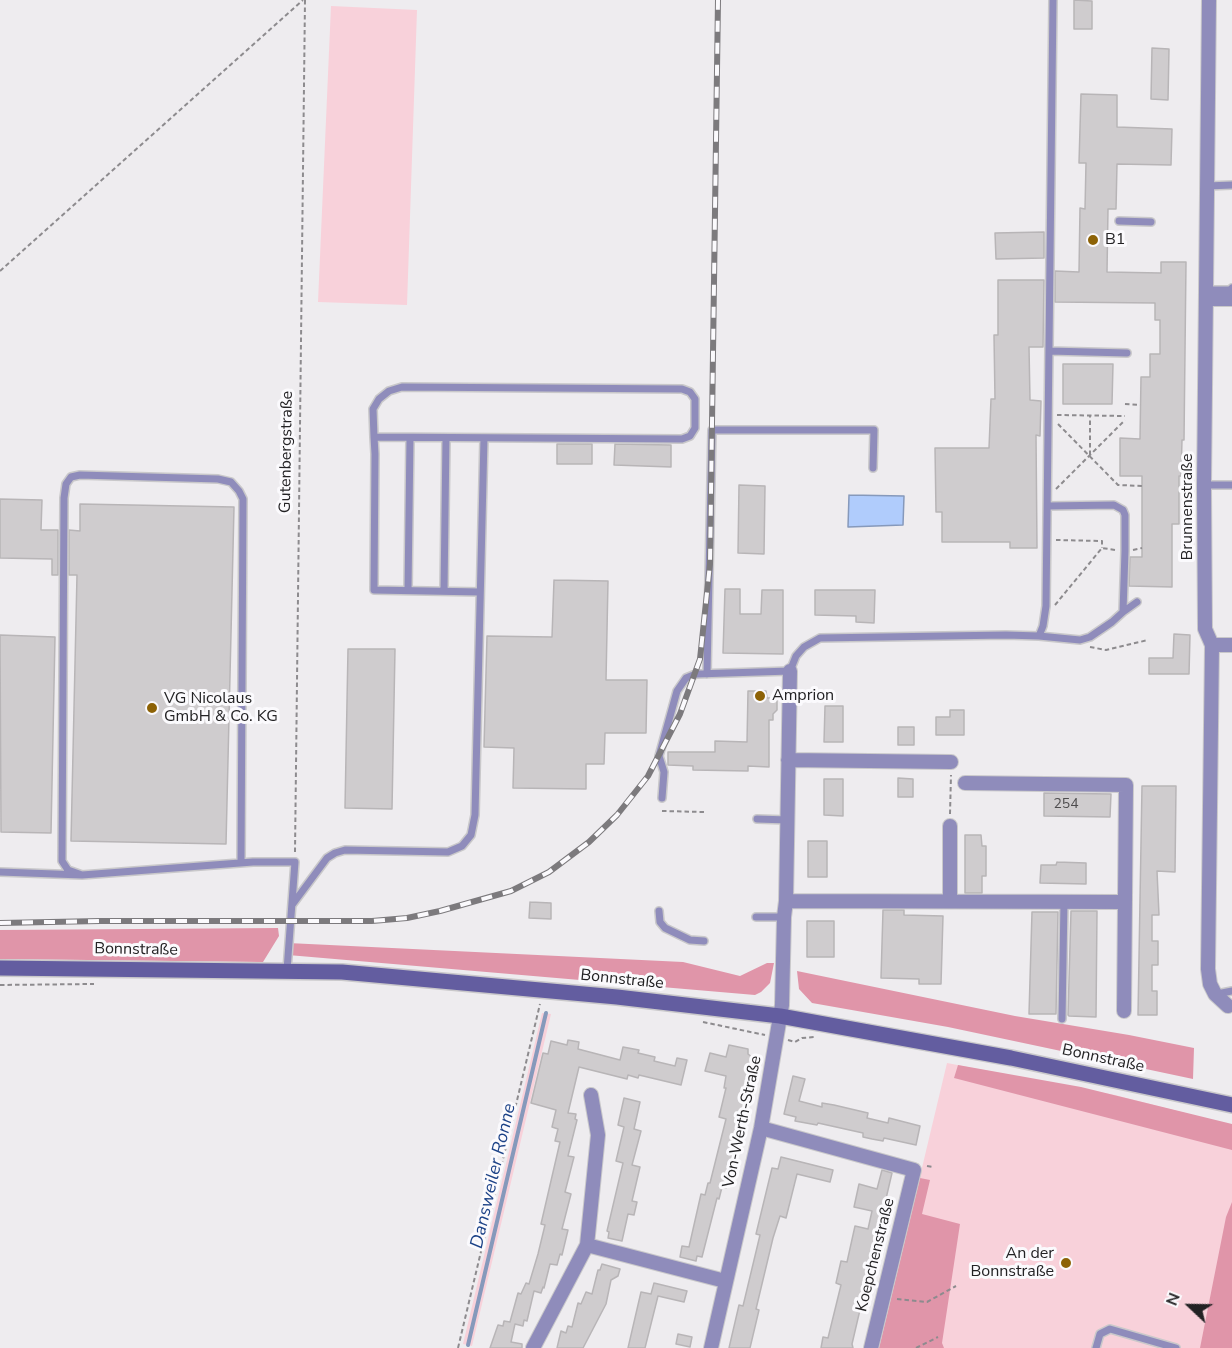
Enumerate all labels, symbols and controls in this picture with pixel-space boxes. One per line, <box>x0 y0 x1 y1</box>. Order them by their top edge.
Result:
place label: B1 <box>1105 230 1125 250</box>
marker: B1 <box>1086 233 1100 247</box>
street label: Gutenbergstraße <box>276 391 298 513</box>
street label: Brunnenstraße <box>1178 454 1198 560</box>
place label: Amprion <box>772 686 834 706</box>
place label: VG Nicolaus GmbH & Co. KG <box>164 689 278 727</box>
marker: Amprion <box>753 689 767 703</box>
marker: VG Nicolaus GmbH & Co. KG <box>145 701 159 715</box>
house number: 254 <box>1053 797 1079 813</box>
street label: Bonnstraße <box>94 940 178 960</box>
street label: Bonnstraße <box>579 966 665 994</box>
street label: Bonnstraße <box>1060 1041 1146 1077</box>
street label: Von-Werth-Straße <box>720 1054 766 1190</box>
water label: Dansweiler Ronne <box>467 1101 521 1251</box>
street label: Koepchenstraße <box>853 1196 899 1314</box>
place label: An der Bonnstraße <box>970 1244 1054 1282</box>
marker: An der Bonnstraße <box>1059 1256 1073 1270</box>
north arrow <box>1160 1276 1220 1336</box>
text: N <box>1161 1290 1186 1309</box>

